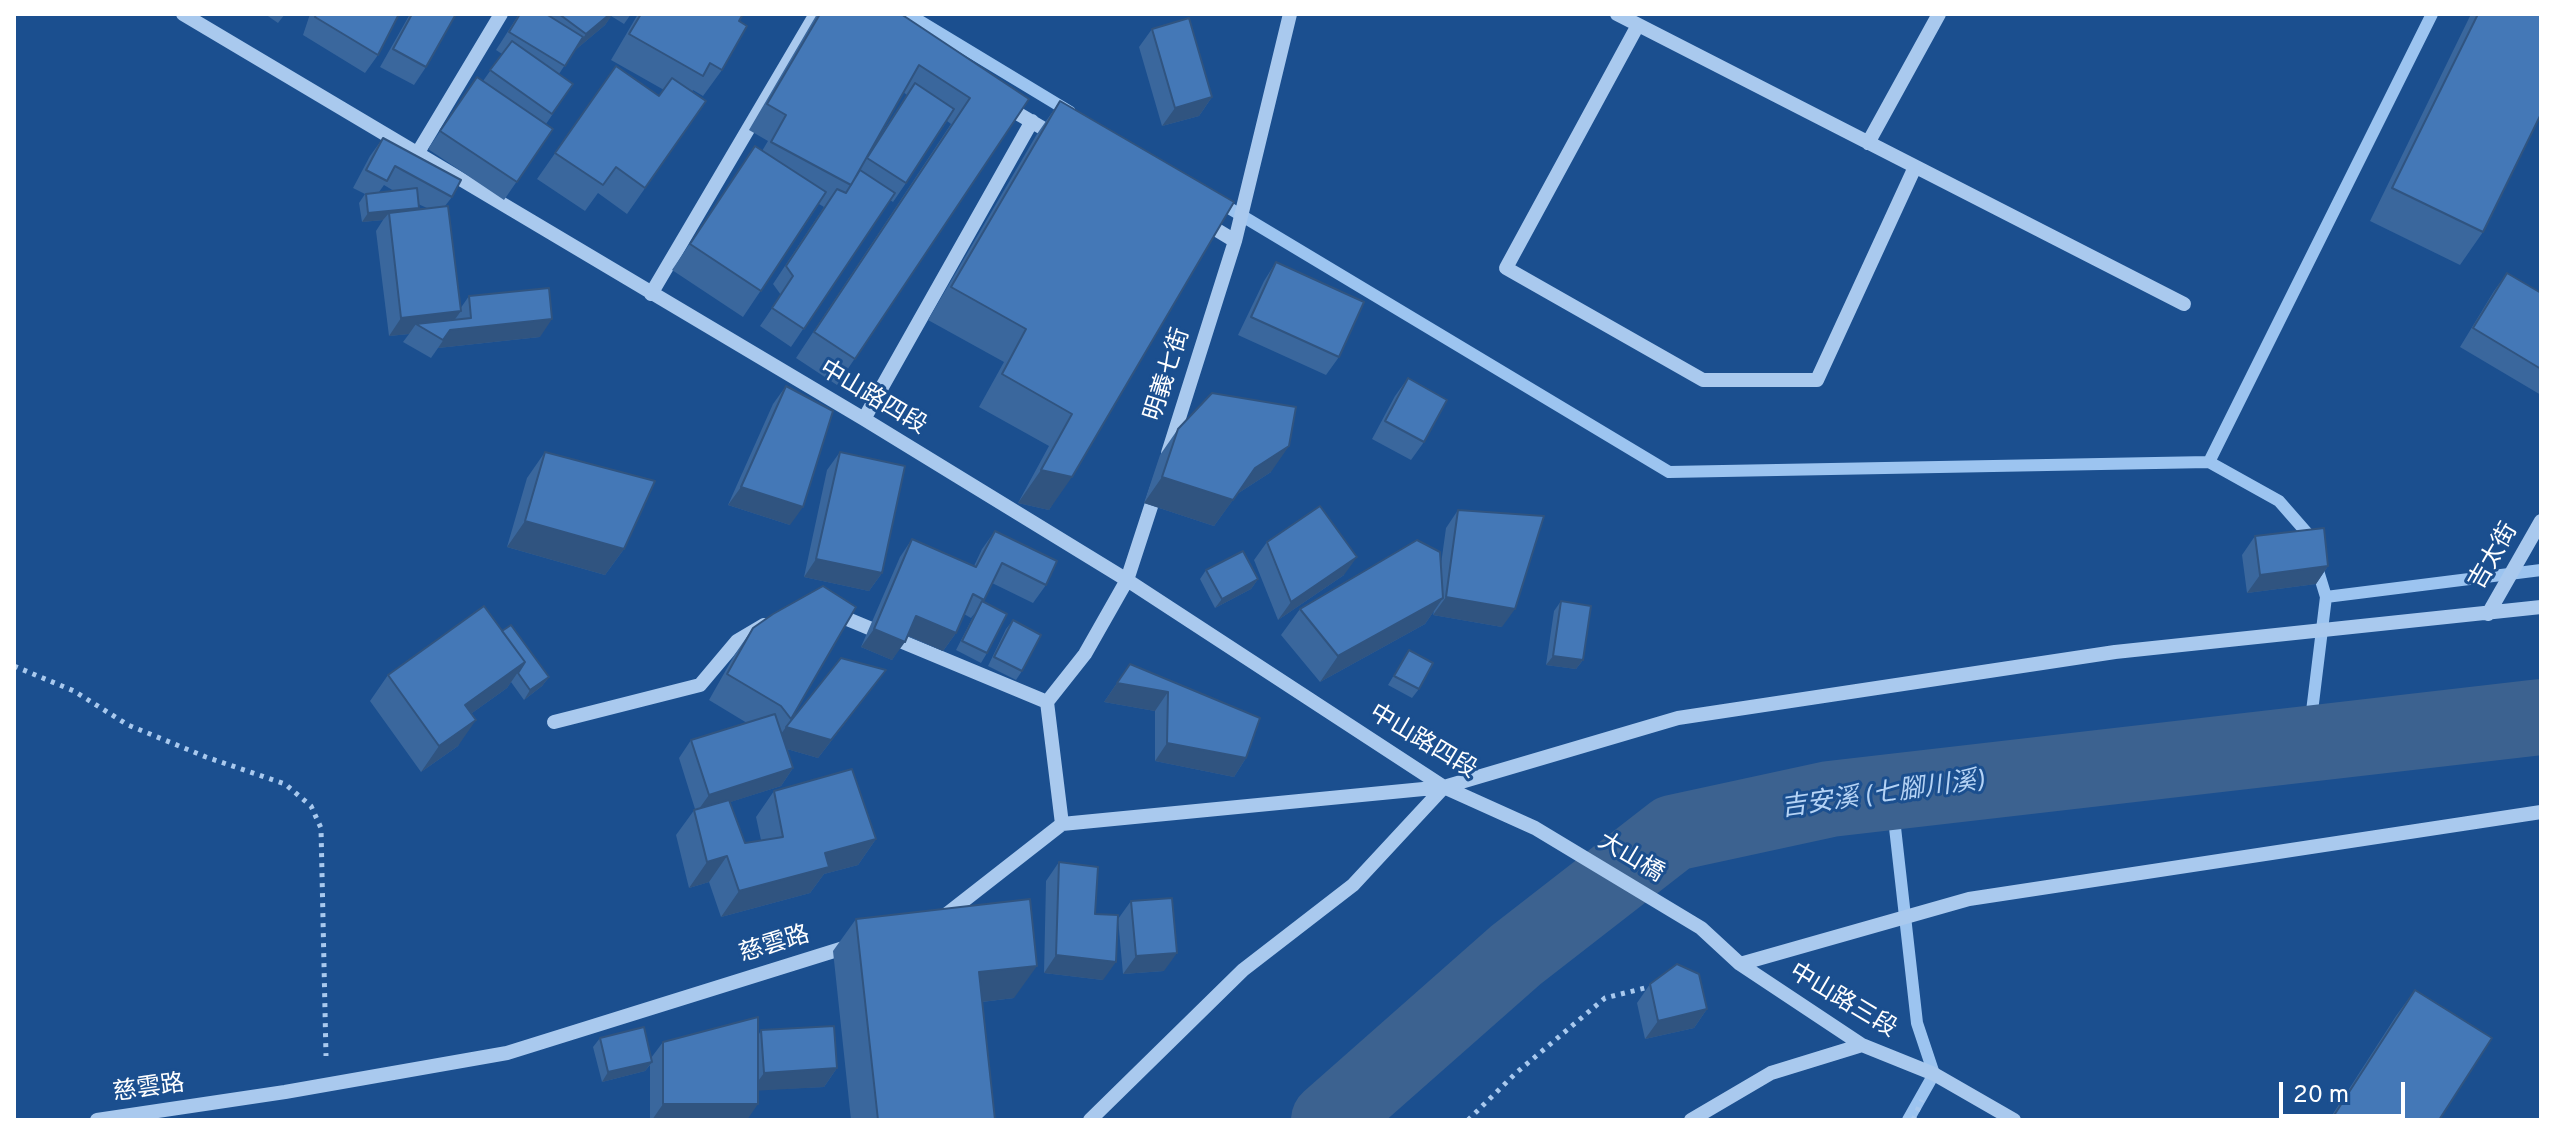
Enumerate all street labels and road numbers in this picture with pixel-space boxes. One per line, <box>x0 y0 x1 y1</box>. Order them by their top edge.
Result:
street label: 明義七街 <box>1140 325 1198 425</box>
street label: 中山路四段 <box>813 356 931 442</box>
street label: 吉太街 <box>2465 519 2525 595</box>
street label: 中山路四段 <box>1363 700 1481 786</box>
street label: 大山橋 <box>1592 828 1668 890</box>
street label: 慈雲路 <box>736 922 814 970</box>
street label: 中山路三段 <box>1783 959 1901 1045</box>
street label: 慈雲路 <box>111 1071 187 1109</box>

